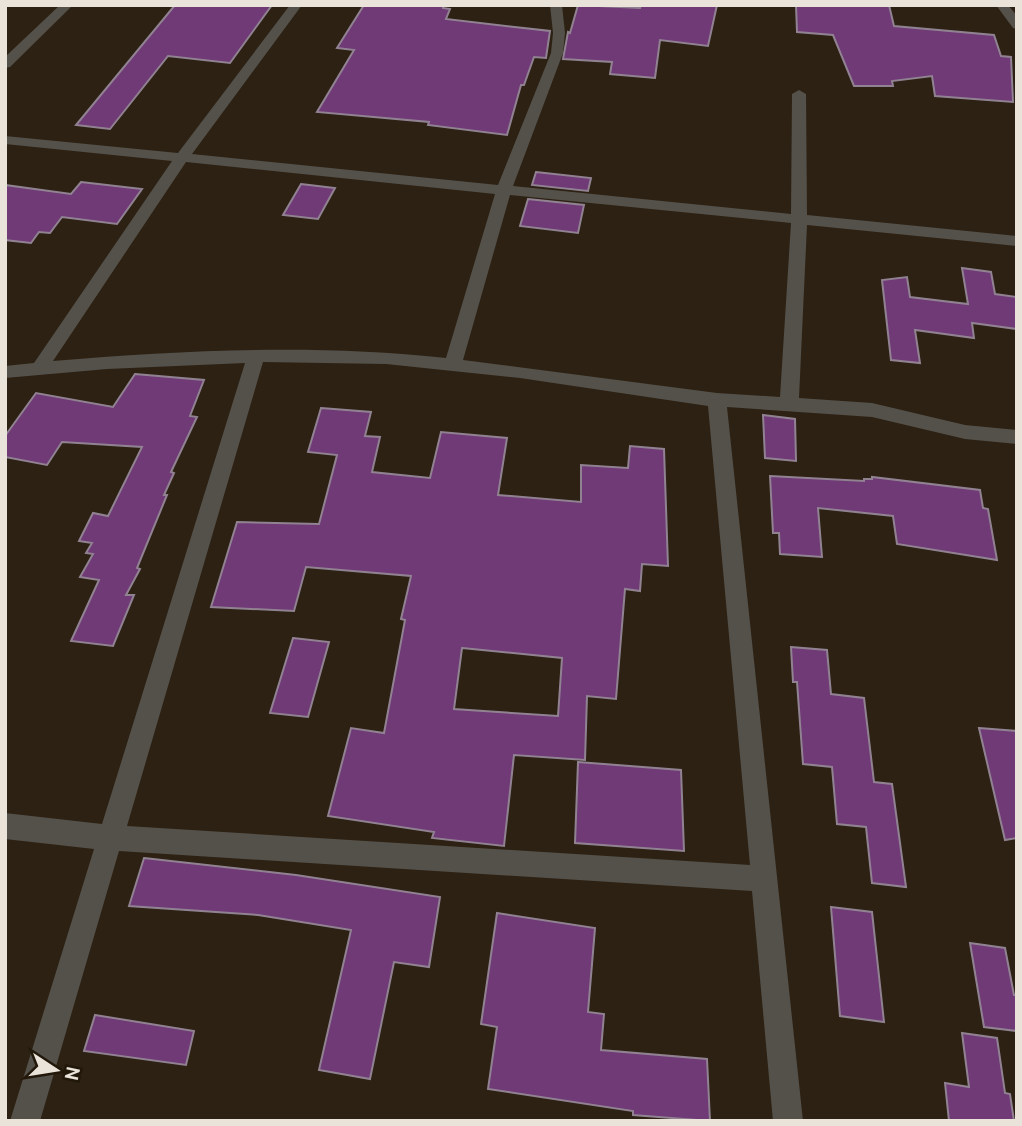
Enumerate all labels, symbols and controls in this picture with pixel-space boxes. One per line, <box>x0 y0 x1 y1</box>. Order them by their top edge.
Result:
north arrow <box>21 1035 91 1105</box>
text: N <box>59 1064 85 1082</box>

